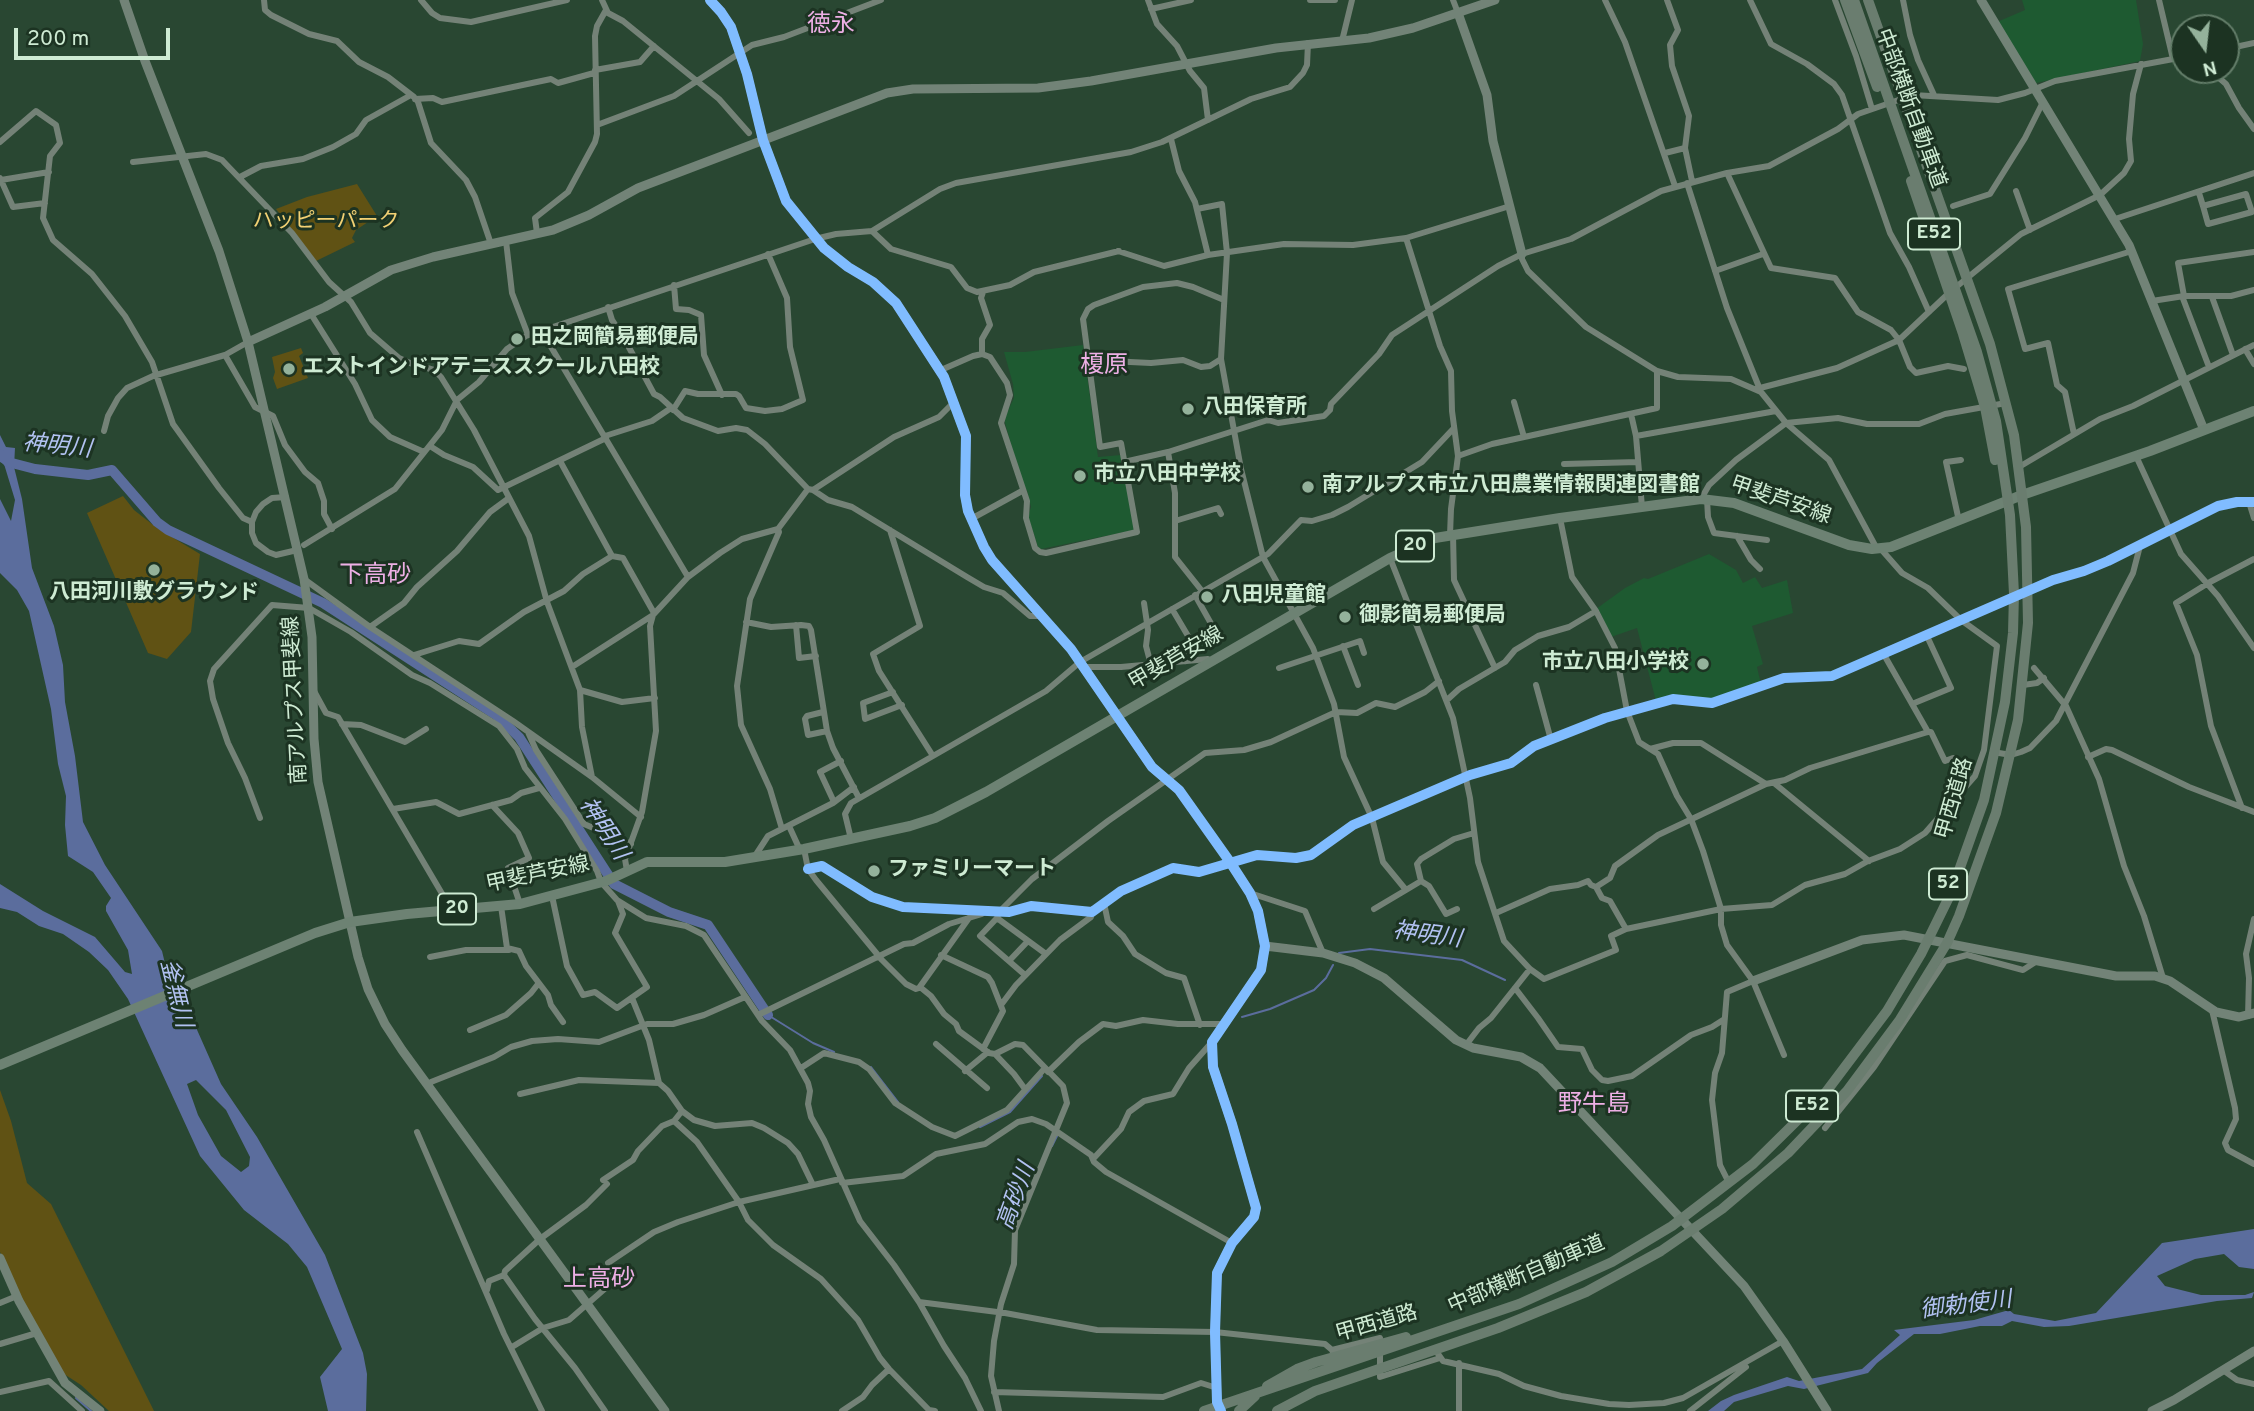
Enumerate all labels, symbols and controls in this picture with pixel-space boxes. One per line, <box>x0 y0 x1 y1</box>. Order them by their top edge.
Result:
district label: 徳永 <box>807 12 855 40</box>
scale bar <box>18 14 173 58</box>
north arrow <box>2170 14 2240 84</box>
text: 200 m <box>27 26 89 53</box>
street label: 中部横断自動車道 <box>1868 26 1950 192</box>
text: N <box>2200 54 2219 81</box>
park label: ハッピーパーク <box>253 210 399 236</box>
road number: E52 <box>1908 218 1960 250</box>
place label: 田之岡簡易郵便局 <box>531 326 699 352</box>
marker: 田之岡簡易郵便局 <box>509 331 525 347</box>
district label: 榎原 <box>1080 353 1128 381</box>
place label: エストインドアテニススクール八田校 <box>303 356 660 382</box>
marker: エストインドアテニススクール八田校 <box>281 361 297 377</box>
place label: 八田保育所 <box>1202 396 1307 422</box>
marker: 八田保育所 <box>1180 401 1196 417</box>
water label: 神明川 <box>21 431 93 465</box>
place label: 市立八田中学校 <box>1094 463 1241 489</box>
marker: 市立八田中学校 <box>1072 468 1088 484</box>
street label: 甲斐芦安線 <box>1726 473 1834 531</box>
place label: 南アルプス市立八田農業情報関連図書館 <box>1322 474 1700 500</box>
marker: 南アルプス市立八田農業情報関連図書館 <box>1300 479 1316 495</box>
road number: 20 <box>1396 530 1434 562</box>
marker: 八田河川敷グラウンド <box>146 562 162 578</box>
district label: 下高砂 <box>339 563 411 591</box>
place label: 八田河川敷グラウンド <box>49 581 259 607</box>
place label: 八田児童館 <box>1221 584 1326 610</box>
marker: 八田児童館 <box>1199 589 1215 605</box>
place label: 御影簡易郵便局 <box>1359 604 1506 630</box>
marker: 御影簡易郵便局 <box>1337 609 1353 625</box>
street label: 南アルプス甲斐線 <box>280 615 314 785</box>
street label: 甲斐芦安線 <box>1125 623 1229 697</box>
place label: 市立八田小学校 <box>1542 651 1689 677</box>
marker: 市立八田小学校 <box>1695 656 1711 672</box>
street label: 甲西道路 <box>1932 755 1980 843</box>
water label: 神明川 <box>572 794 632 866</box>
street label: 甲斐芦安線 <box>484 853 592 899</box>
place label: ファミリーマート <box>888 858 1056 884</box>
marker: ファミリーマート <box>866 863 882 879</box>
road number: 52 <box>1929 869 1967 900</box>
road number: 20 <box>438 894 476 925</box>
water label: 神明川 <box>1391 919 1463 955</box>
water label: 釜無川 <box>152 957 196 1031</box>
road number: E52 <box>1786 1090 1838 1122</box>
district label: 野牛島 <box>1558 1092 1630 1120</box>
water label: 高砂川 <box>993 1160 1043 1234</box>
street label: 中部横断自動車道 <box>1445 1232 1609 1320</box>
district label: 上高砂 <box>563 1267 635 1295</box>
water label: 御勅使川 <box>1919 1288 2013 1326</box>
street label: 甲西道路 <box>1333 1301 1421 1349</box>

